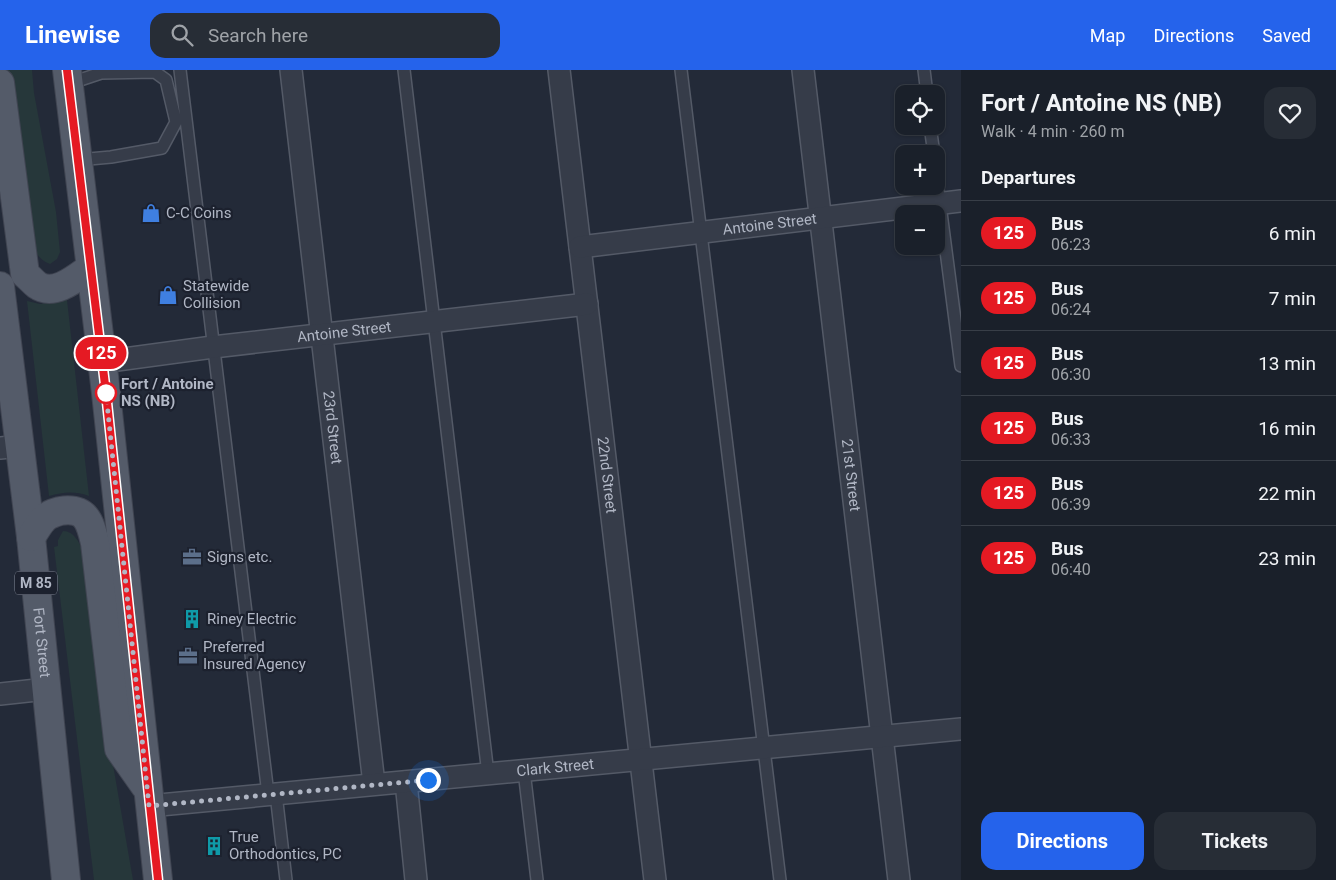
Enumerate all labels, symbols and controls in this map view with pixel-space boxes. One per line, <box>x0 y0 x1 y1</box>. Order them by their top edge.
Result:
search box <box>150 13 500 58</box>
text: Linewise <box>25 21 120 49</box>
icon: search <box>168 21 196 49</box>
text: Search here <box>208 24 308 47</box>
text: Map <box>1090 25 1125 46</box>
text: Directions <box>1153 25 1234 46</box>
text: Saved <box>1262 25 1311 46</box>
map controls <box>895 85 945 255</box>
button: locate <box>895 85 945 135</box>
button: heart <box>1264 87 1316 139</box>
text: Fort / Antoine NS (NB) <box>981 89 1222 117</box>
text: Walk · 4 min · 260 m <box>981 122 1125 141</box>
button: + <box>895 145 945 195</box>
text: Departures <box>981 166 1076 189</box>
shop icon: C-C Coins <box>140 202 162 224</box>
place label: C-C Coins <box>166 204 231 222</box>
button: − <box>895 205 945 255</box>
street label: Antoine Street <box>722 209 818 239</box>
text: Bus <box>1051 212 1084 235</box>
text: 125 <box>993 222 1024 243</box>
text: 6 min <box>1269 222 1316 245</box>
text: 06:23 <box>1051 235 1091 254</box>
place label: Statewide Collision <box>183 277 249 312</box>
text: Bus <box>1051 277 1084 300</box>
shop icon: Statewide Collision <box>157 284 179 306</box>
text: 125 <box>993 287 1024 308</box>
text: 7 min <box>1269 287 1316 310</box>
text: 06:24 <box>1051 300 1091 319</box>
street label: Antoine Street <box>296 318 392 346</box>
line badge: 125 <box>72 337 130 369</box>
text: 125 <box>86 342 116 363</box>
text: Bus <box>1051 342 1084 365</box>
text: 125 <box>993 352 1024 373</box>
text: 13 min <box>1258 352 1316 375</box>
text: 06:30 <box>1051 365 1091 384</box>
place label: Fort / Antoine NS (NB) <box>121 375 214 410</box>
marker: Fort / Antoine NS (NB) <box>95 382 117 404</box>
street label: 23rd Street <box>319 390 346 465</box>
text: Bus <box>1051 407 1084 430</box>
text: 125 <box>993 417 1024 438</box>
text: 16 min <box>1258 417 1316 440</box>
text: 06:33 <box>1051 430 1091 449</box>
street label: 22nd Street <box>594 436 620 515</box>
street label: 21st Street <box>838 438 864 513</box>
text: Bus <box>1051 472 1084 495</box>
text: 125 <box>993 482 1024 503</box>
text: 22 min <box>1258 482 1316 505</box>
text: 06:39 <box>1051 495 1091 514</box>
text: Bus <box>1051 537 1084 560</box>
office icon: Signs etc. <box>181 546 203 568</box>
text: 125 <box>993 547 1024 568</box>
text: 23 min <box>1258 547 1316 570</box>
place label: Signs etc. <box>207 548 272 566</box>
text: 06:40 <box>1051 560 1091 579</box>
road number: M 85 <box>15 572 57 594</box>
street label: Fort Street <box>29 607 54 679</box>
building icon: Riney Electric <box>181 608 203 630</box>
place label: Riney Electric <box>207 610 296 628</box>
place label: Preferred Insured Agency <box>203 638 306 673</box>
office icon: Preferred Insured Agency <box>177 645 199 667</box>
street label: Clark Street <box>516 755 595 780</box>
your location <box>416 768 441 793</box>
button: Directions <box>981 812 1144 870</box>
button: Tickets <box>1154 812 1316 870</box>
place label: True Orthodontics, PC <box>229 828 342 863</box>
building icon: True Orthodontics, PC <box>203 835 225 857</box>

